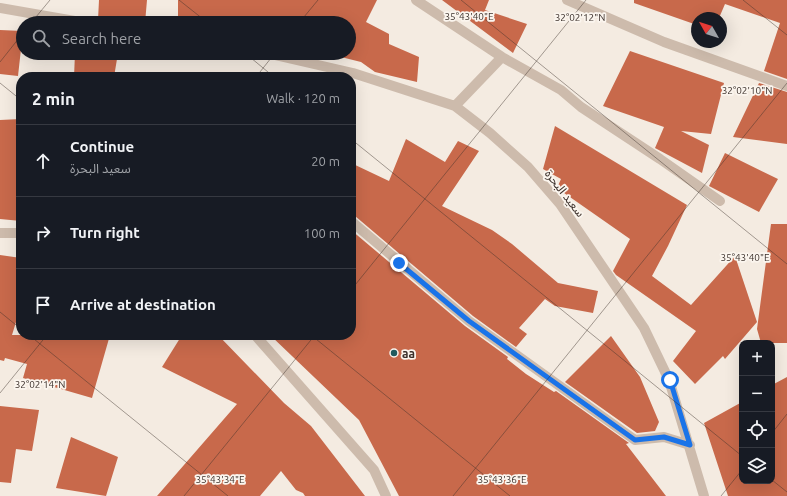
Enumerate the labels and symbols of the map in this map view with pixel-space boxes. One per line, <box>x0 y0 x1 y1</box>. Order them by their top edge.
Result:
text: 35°43'40"E <box>444 11 494 22</box>
text: 32°02'12"N <box>555 12 605 23</box>
north arrow <box>691 12 727 48</box>
text: 32°02'10"N <box>722 85 772 96</box>
street label: سعيد البحرة <box>542 167 587 220</box>
text: 35°43'40"E <box>720 252 770 263</box>
route end <box>390 254 408 272</box>
place label: aa <box>402 347 415 360</box>
marker: aa <box>389 348 399 358</box>
route start <box>661 371 679 389</box>
text: 32°02'14"N <box>15 379 65 390</box>
text: 35°43'34"E <box>195 474 245 485</box>
text: 35°43'36"E <box>477 474 527 485</box>

